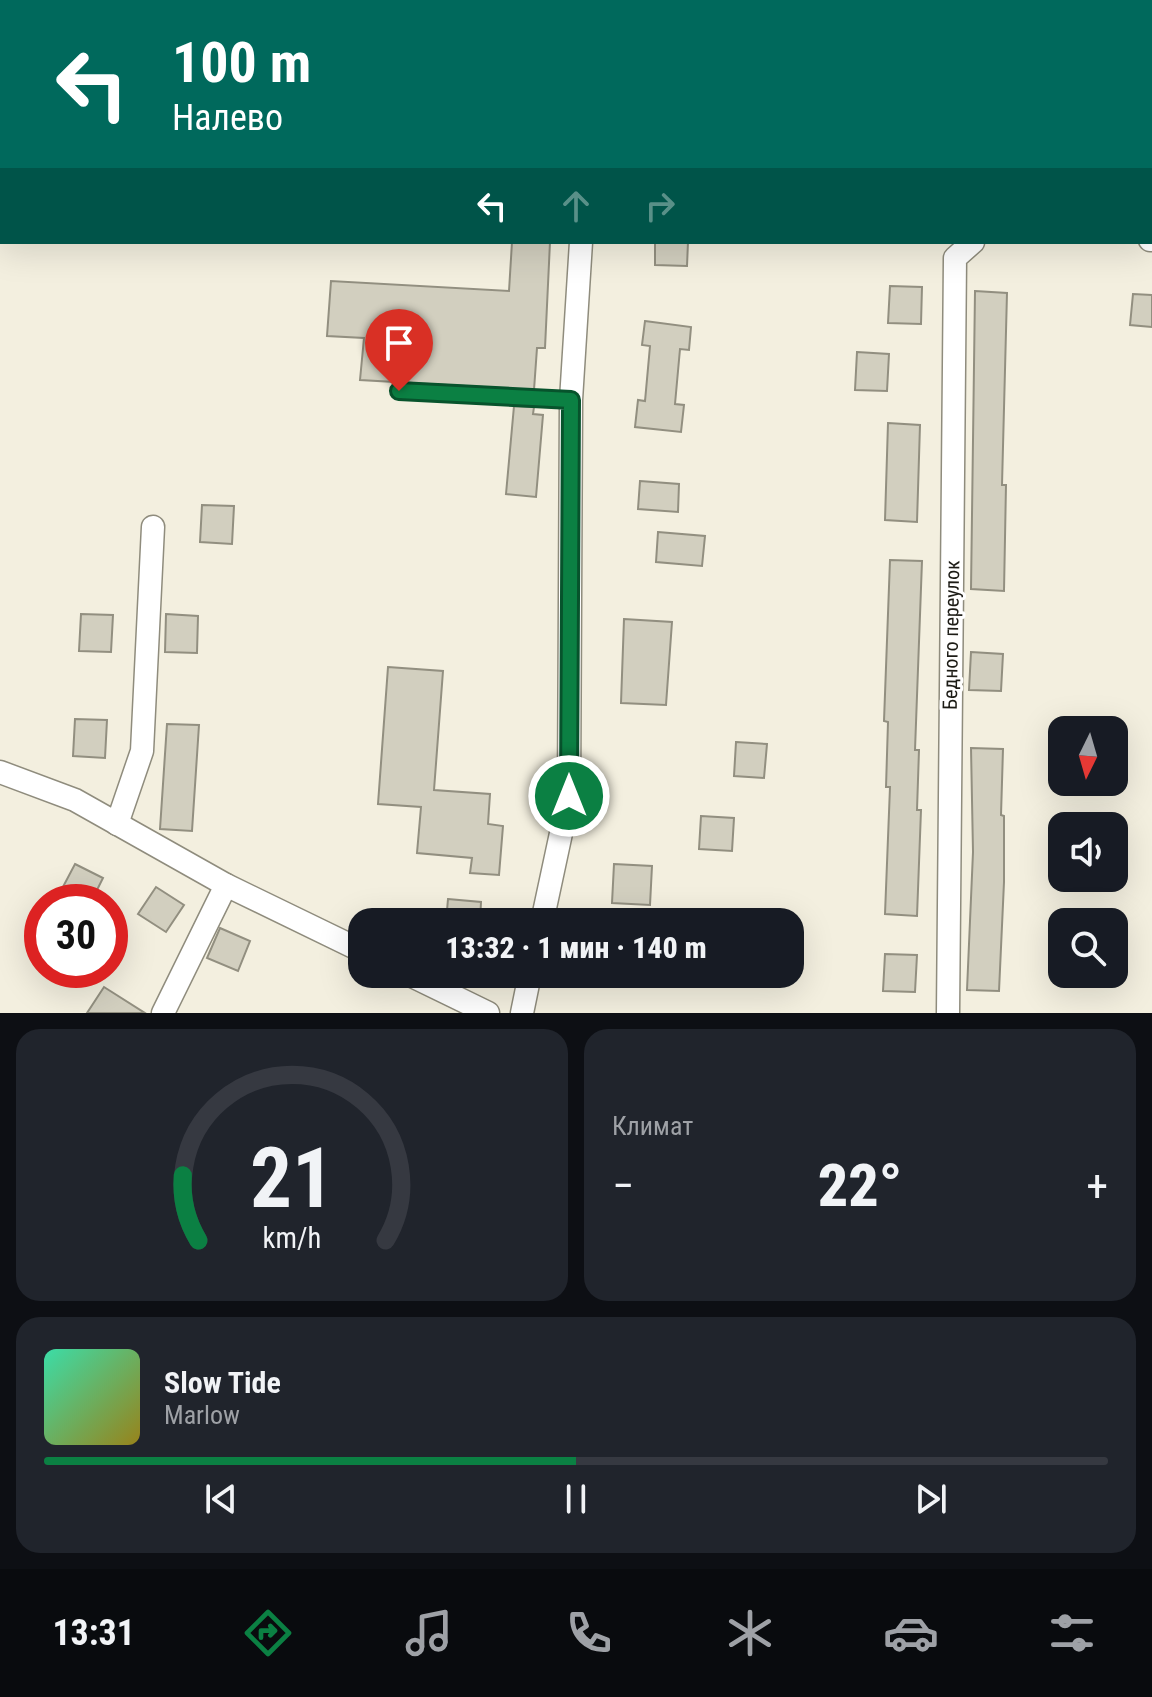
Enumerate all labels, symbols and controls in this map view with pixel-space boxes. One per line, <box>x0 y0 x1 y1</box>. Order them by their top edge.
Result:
text: 100 m <box>172 30 311 96</box>
icon: left <box>40 32 144 136</box>
text: Налево <box>172 97 283 139</box>
icon: left <box>470 184 514 228</box>
icon: ahead <box>554 184 598 228</box>
icon: right <box>638 184 682 228</box>
pin <box>365 309 433 391</box>
icon: arrive <box>377 321 421 365</box>
street label: Бедного переулок <box>938 560 964 710</box>
north arrow <box>1048 716 1128 796</box>
map controls <box>1048 716 1128 988</box>
position arrow <box>527 754 611 838</box>
button: sound <box>1048 812 1128 892</box>
speed limit sign: 30 <box>24 884 128 988</box>
button: search <box>1048 908 1128 988</box>
text: 13:32 · 1 мин · 140 m <box>445 930 707 965</box>
text: Климат <box>612 1111 693 1141</box>
text: 21 <box>250 1130 334 1227</box>
text: 22° <box>818 1150 902 1221</box>
text: − <box>612 1160 634 1212</box>
text: + <box>1086 1160 1108 1212</box>
text: km/h <box>263 1221 321 1255</box>
text: Slow Tide <box>164 1365 281 1400</box>
text: Marlow <box>164 1400 240 1430</box>
icon: previous <box>199 1477 243 1521</box>
icon: pause <box>554 1477 598 1521</box>
icon: next <box>909 1477 953 1521</box>
icon: directions <box>240 1605 296 1661</box>
icon: music <box>401 1605 457 1661</box>
icon: phone <box>561 1605 617 1661</box>
icon: climate <box>722 1605 778 1661</box>
icon: car <box>883 1605 939 1661</box>
icon: filters <box>1044 1605 1100 1661</box>
text: 13:31 <box>52 1612 135 1654</box>

